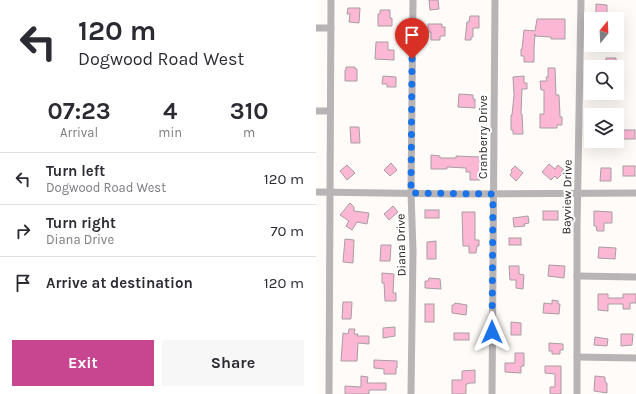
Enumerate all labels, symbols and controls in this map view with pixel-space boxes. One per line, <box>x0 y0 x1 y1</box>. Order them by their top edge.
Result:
north arrow <box>584 12 624 52</box>
map controls <box>584 12 624 148</box>
text: 120 m <box>78 14 156 47</box>
icon: left <box>12 16 64 68</box>
pin <box>395 18 429 59</box>
icon: arrive <box>401 24 423 46</box>
text: Dogwood Road West <box>78 48 244 70</box>
button: search <box>584 60 624 100</box>
street label: Cranberry Drive <box>476 95 490 179</box>
text: 07:23 <box>48 97 111 125</box>
text: 4 <box>163 97 177 125</box>
text: 310 <box>230 97 268 125</box>
button: layers <box>584 108 624 148</box>
text: Arrival <box>60 125 98 140</box>
text: min <box>158 125 182 140</box>
text: m <box>243 125 255 140</box>
street label: Bayview Drive <box>559 159 575 235</box>
text: Turn left <box>46 162 105 180</box>
icon: left <box>12 168 34 190</box>
text: 120 m <box>264 170 304 188</box>
text: Dogwood Road West <box>46 180 166 195</box>
street label: Diana Drive <box>393 213 409 277</box>
text: Turn right <box>46 214 116 232</box>
icon: right <box>12 220 34 242</box>
text: 70 m <box>270 222 304 240</box>
text: Diana Drive <box>46 232 114 247</box>
icon: arrive <box>12 272 34 294</box>
text: Arrive at destination <box>46 274 193 292</box>
text: 120 m <box>264 274 304 292</box>
position arrow <box>471 311 513 353</box>
button: Exit <box>12 340 154 386</box>
button: Share <box>162 340 304 386</box>

